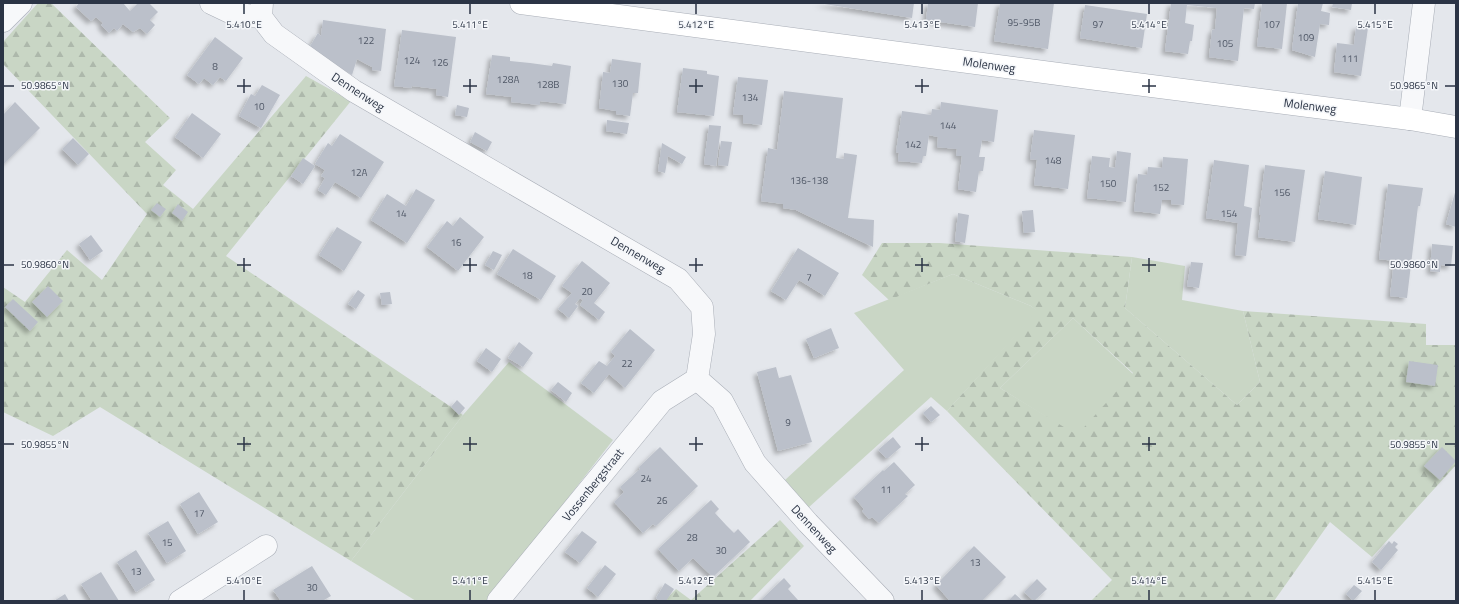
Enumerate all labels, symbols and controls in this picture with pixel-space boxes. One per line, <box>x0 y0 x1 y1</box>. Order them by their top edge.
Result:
house number: 95-95B <box>1008 15 1040 30</box>
text: 5.410°E <box>226 17 262 32</box>
text: 5.411°E <box>452 17 488 32</box>
text: 5.412°E <box>678 17 714 32</box>
text: 5.413°E <box>904 17 940 32</box>
house number: 97 <box>1092 17 1104 32</box>
text: 5.414°E <box>1131 17 1167 32</box>
house number: 107 <box>1264 17 1280 32</box>
text: 5.415°E <box>1357 17 1393 32</box>
house number: 109 <box>1298 30 1315 45</box>
house number: 122 <box>358 33 374 48</box>
house number: 105 <box>1217 36 1234 51</box>
street label: Molenweg <box>962 51 1017 78</box>
house number: 111 <box>1342 51 1358 66</box>
house number: 124 <box>404 53 421 68</box>
house number: 126 <box>432 55 449 70</box>
house number: 8 <box>212 59 218 74</box>
street label: Dennenweg <box>328 67 389 116</box>
house number: 128A <box>497 72 519 87</box>
house number: 130 <box>612 76 629 91</box>
house number: 128B <box>537 77 559 92</box>
text: 50.9865°N <box>21 78 69 93</box>
text: 50.9865°N <box>1390 78 1438 93</box>
house number: 134 <box>742 90 759 105</box>
street label: Molenweg <box>1283 93 1337 118</box>
house number: 10 <box>253 99 265 114</box>
house number: 144 <box>940 118 957 133</box>
house number: 142 <box>905 137 921 152</box>
house number: 148 <box>1045 153 1062 168</box>
house number: 12A <box>350 165 368 180</box>
house number: 136-138 <box>790 173 828 188</box>
house number: 150 <box>1100 176 1117 191</box>
house number: 152 <box>1153 180 1169 195</box>
house number: 156 <box>1274 185 1291 200</box>
house number: 14 <box>395 206 407 221</box>
house number: 154 <box>1221 206 1238 221</box>
street label: Dennenweg <box>607 231 669 278</box>
house number: 16 <box>450 235 462 250</box>
text: 50.9860°N <box>21 257 69 272</box>
text: 50.9860°N <box>1390 257 1438 272</box>
house number: 18 <box>521 268 533 283</box>
house number: 7 <box>806 270 812 285</box>
house number: 20 <box>581 284 593 299</box>
house number: 22 <box>621 356 633 371</box>
house number: 9 <box>785 415 791 430</box>
text: 50.9855°N <box>21 437 69 452</box>
text: 50.9855°N <box>1390 437 1438 452</box>
street label: Vossenbergstraat <box>557 443 629 525</box>
house number: 24 <box>640 471 652 486</box>
house number: 11 <box>880 482 892 497</box>
house number: 26 <box>656 493 668 508</box>
street label: Dennenweg <box>787 500 842 557</box>
house number: 17 <box>193 506 205 521</box>
house number: 28 <box>686 530 698 545</box>
house number: 15 <box>161 535 173 550</box>
house number: 30 <box>715 543 727 558</box>
house number: 13 <box>969 555 981 570</box>
house number: 13 <box>130 564 142 579</box>
text: 5.410°E <box>226 573 262 588</box>
text: 5.411°E <box>452 573 488 588</box>
text: 5.412°E <box>678 573 714 588</box>
text: 5.413°E <box>904 573 940 588</box>
text: 5.414°E <box>1131 573 1167 588</box>
text: 5.415°E <box>1357 573 1393 588</box>
house number: 30 <box>306 580 318 595</box>

